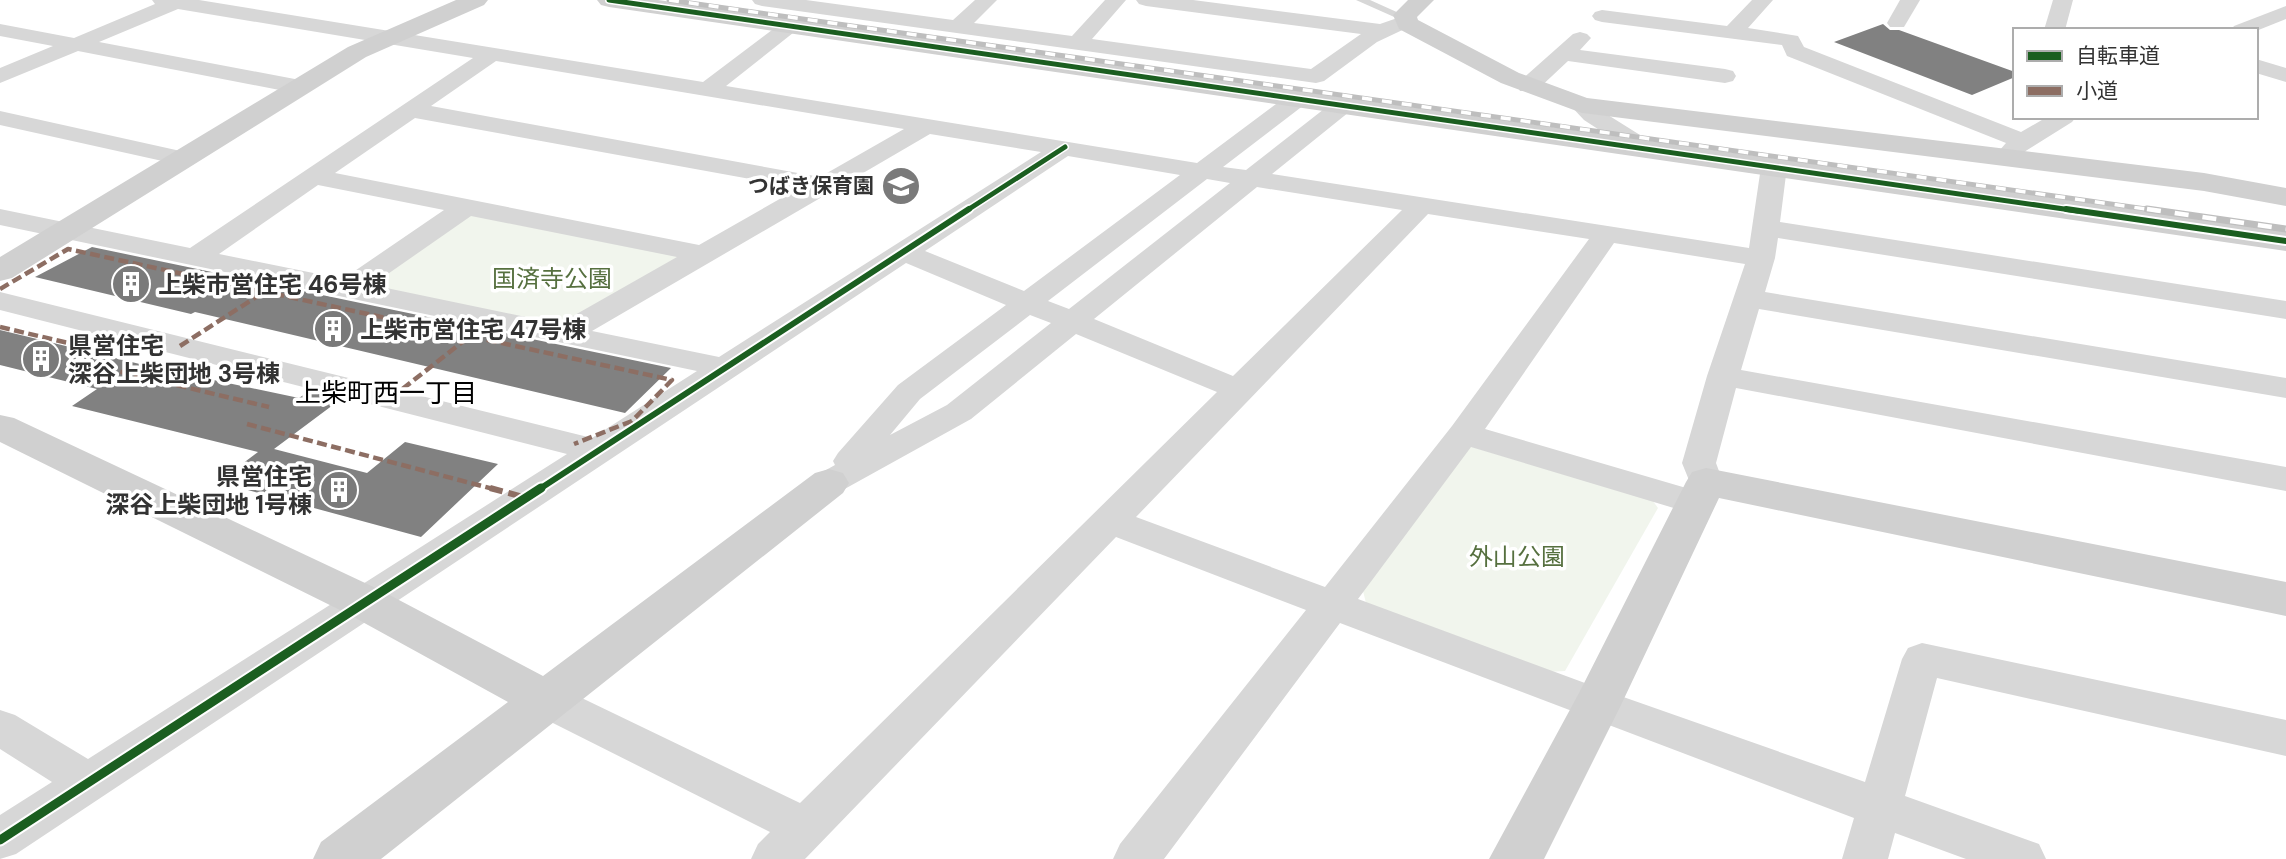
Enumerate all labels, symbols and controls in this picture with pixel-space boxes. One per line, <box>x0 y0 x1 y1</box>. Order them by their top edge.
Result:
legend <box>2013 28 2258 119</box>
text: 自転車道 <box>2076 42 2160 70</box>
text: 小道 <box>2076 77 2118 105</box>
school or university icon: つばき保育園 <box>880 165 922 207</box>
place label: つばき保育園 <box>748 172 874 200</box>
building icon: 上柴市営住宅 46号棟 <box>110 263 152 305</box>
park label: 国済寺公園 <box>492 263 612 294</box>
place label: 上柴市営住宅 46号棟 <box>158 269 386 300</box>
building icon: 上柴市営住宅 47号棟 <box>312 308 354 350</box>
place label: 上柴市営住宅 47号棟 <box>360 314 586 345</box>
place label: 県営住宅 深谷上柴団地 3号棟 <box>68 330 280 389</box>
building icon: 県営住宅 深谷上柴団地 3号棟 <box>20 338 62 380</box>
district label: 上柴町西一丁目 <box>295 376 477 410</box>
place label: 県営住宅 深谷上柴団地 1号棟 <box>106 461 312 520</box>
building icon: 県営住宅 深谷上柴団地 1号棟 <box>318 469 360 511</box>
park label: 外山公園 <box>1469 541 1565 572</box>

